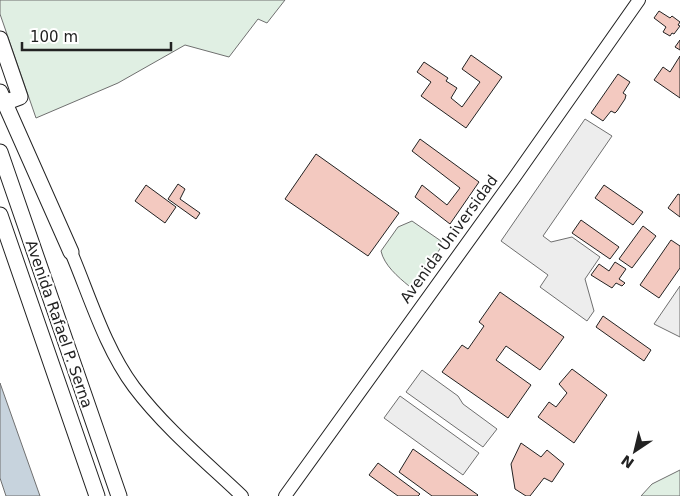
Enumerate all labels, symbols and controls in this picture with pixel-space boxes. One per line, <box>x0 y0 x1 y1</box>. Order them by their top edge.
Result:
scale bar <box>22 20 171 52</box>
text: 100 m <box>30 28 78 46</box>
street label: Avenida Universidad <box>397 171 501 307</box>
street label: Avenida Rafael P. Serna <box>22 238 96 410</box>
north arrow <box>610 426 660 476</box>
text: N <box>618 452 637 472</box>

